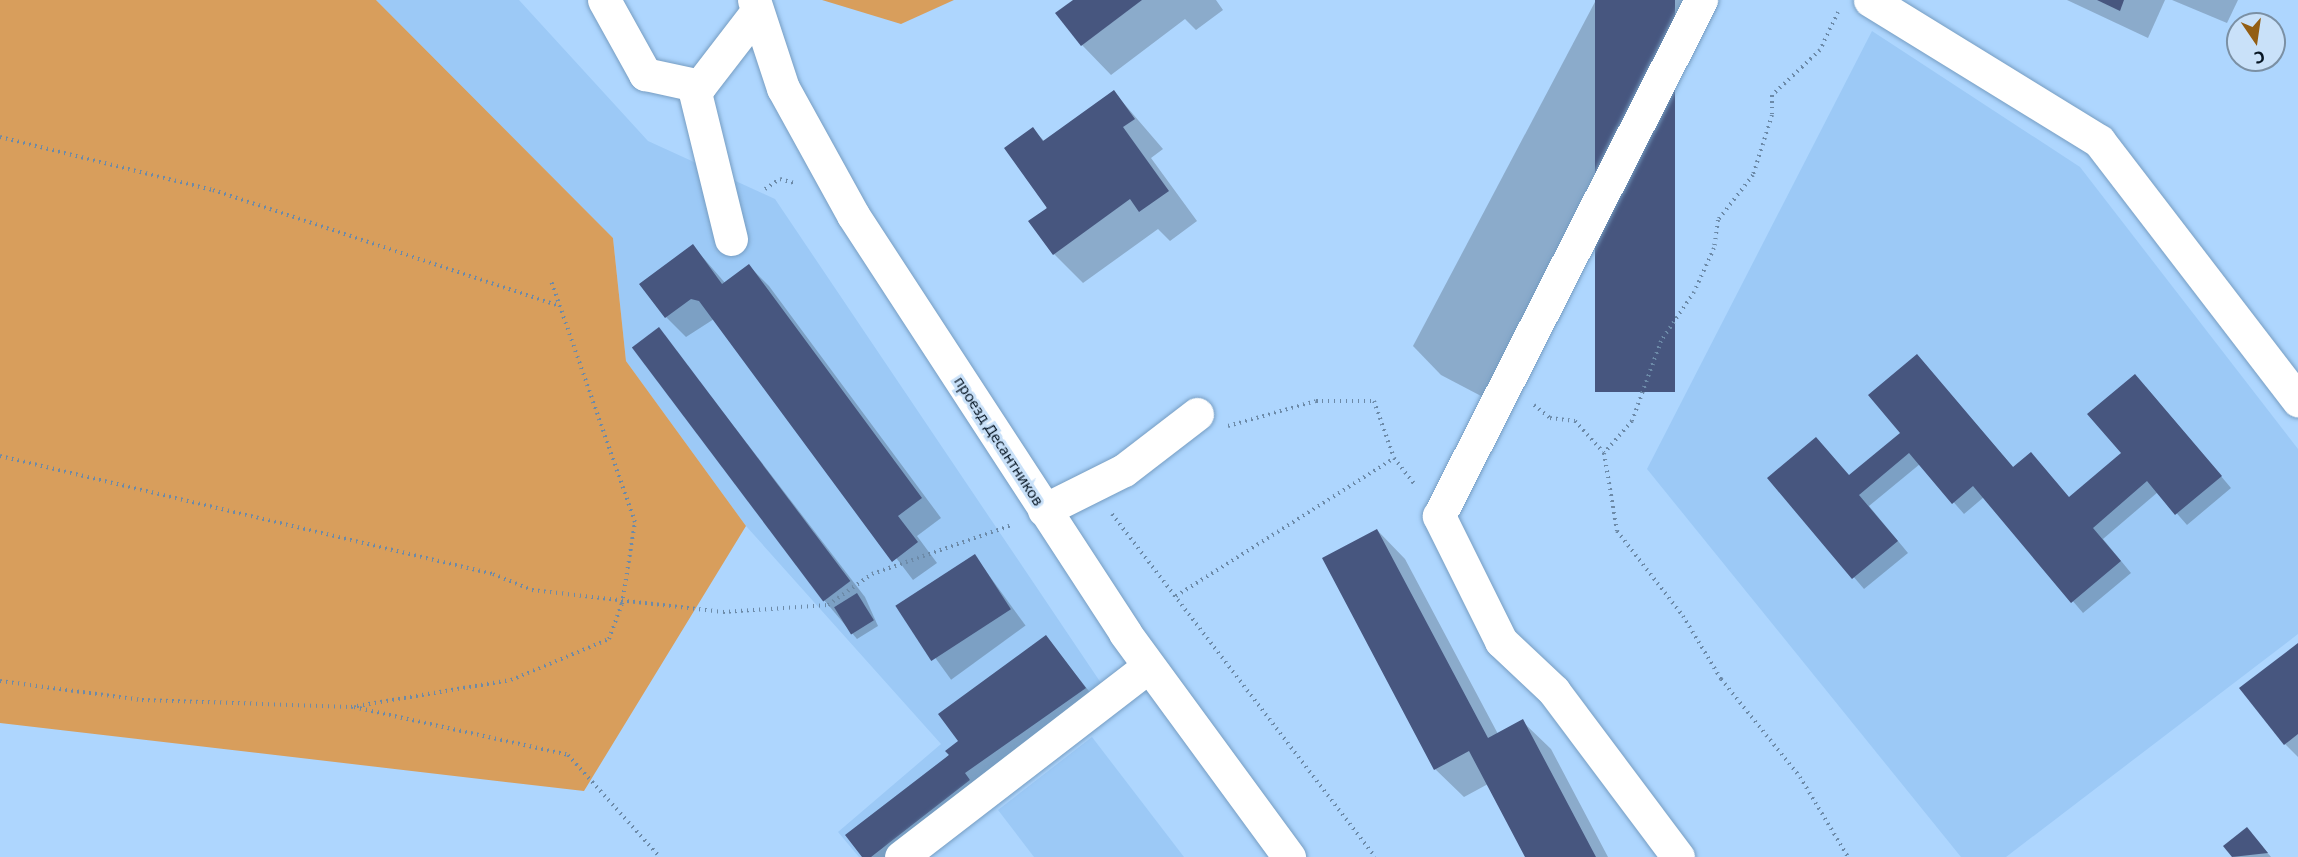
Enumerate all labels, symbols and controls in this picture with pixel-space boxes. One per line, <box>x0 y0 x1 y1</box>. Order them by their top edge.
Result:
north arrow <box>2226 12 2286 72</box>
text: С <box>2252 46 2267 69</box>
street label: проезд Десантников <box>950 373 1048 509</box>

